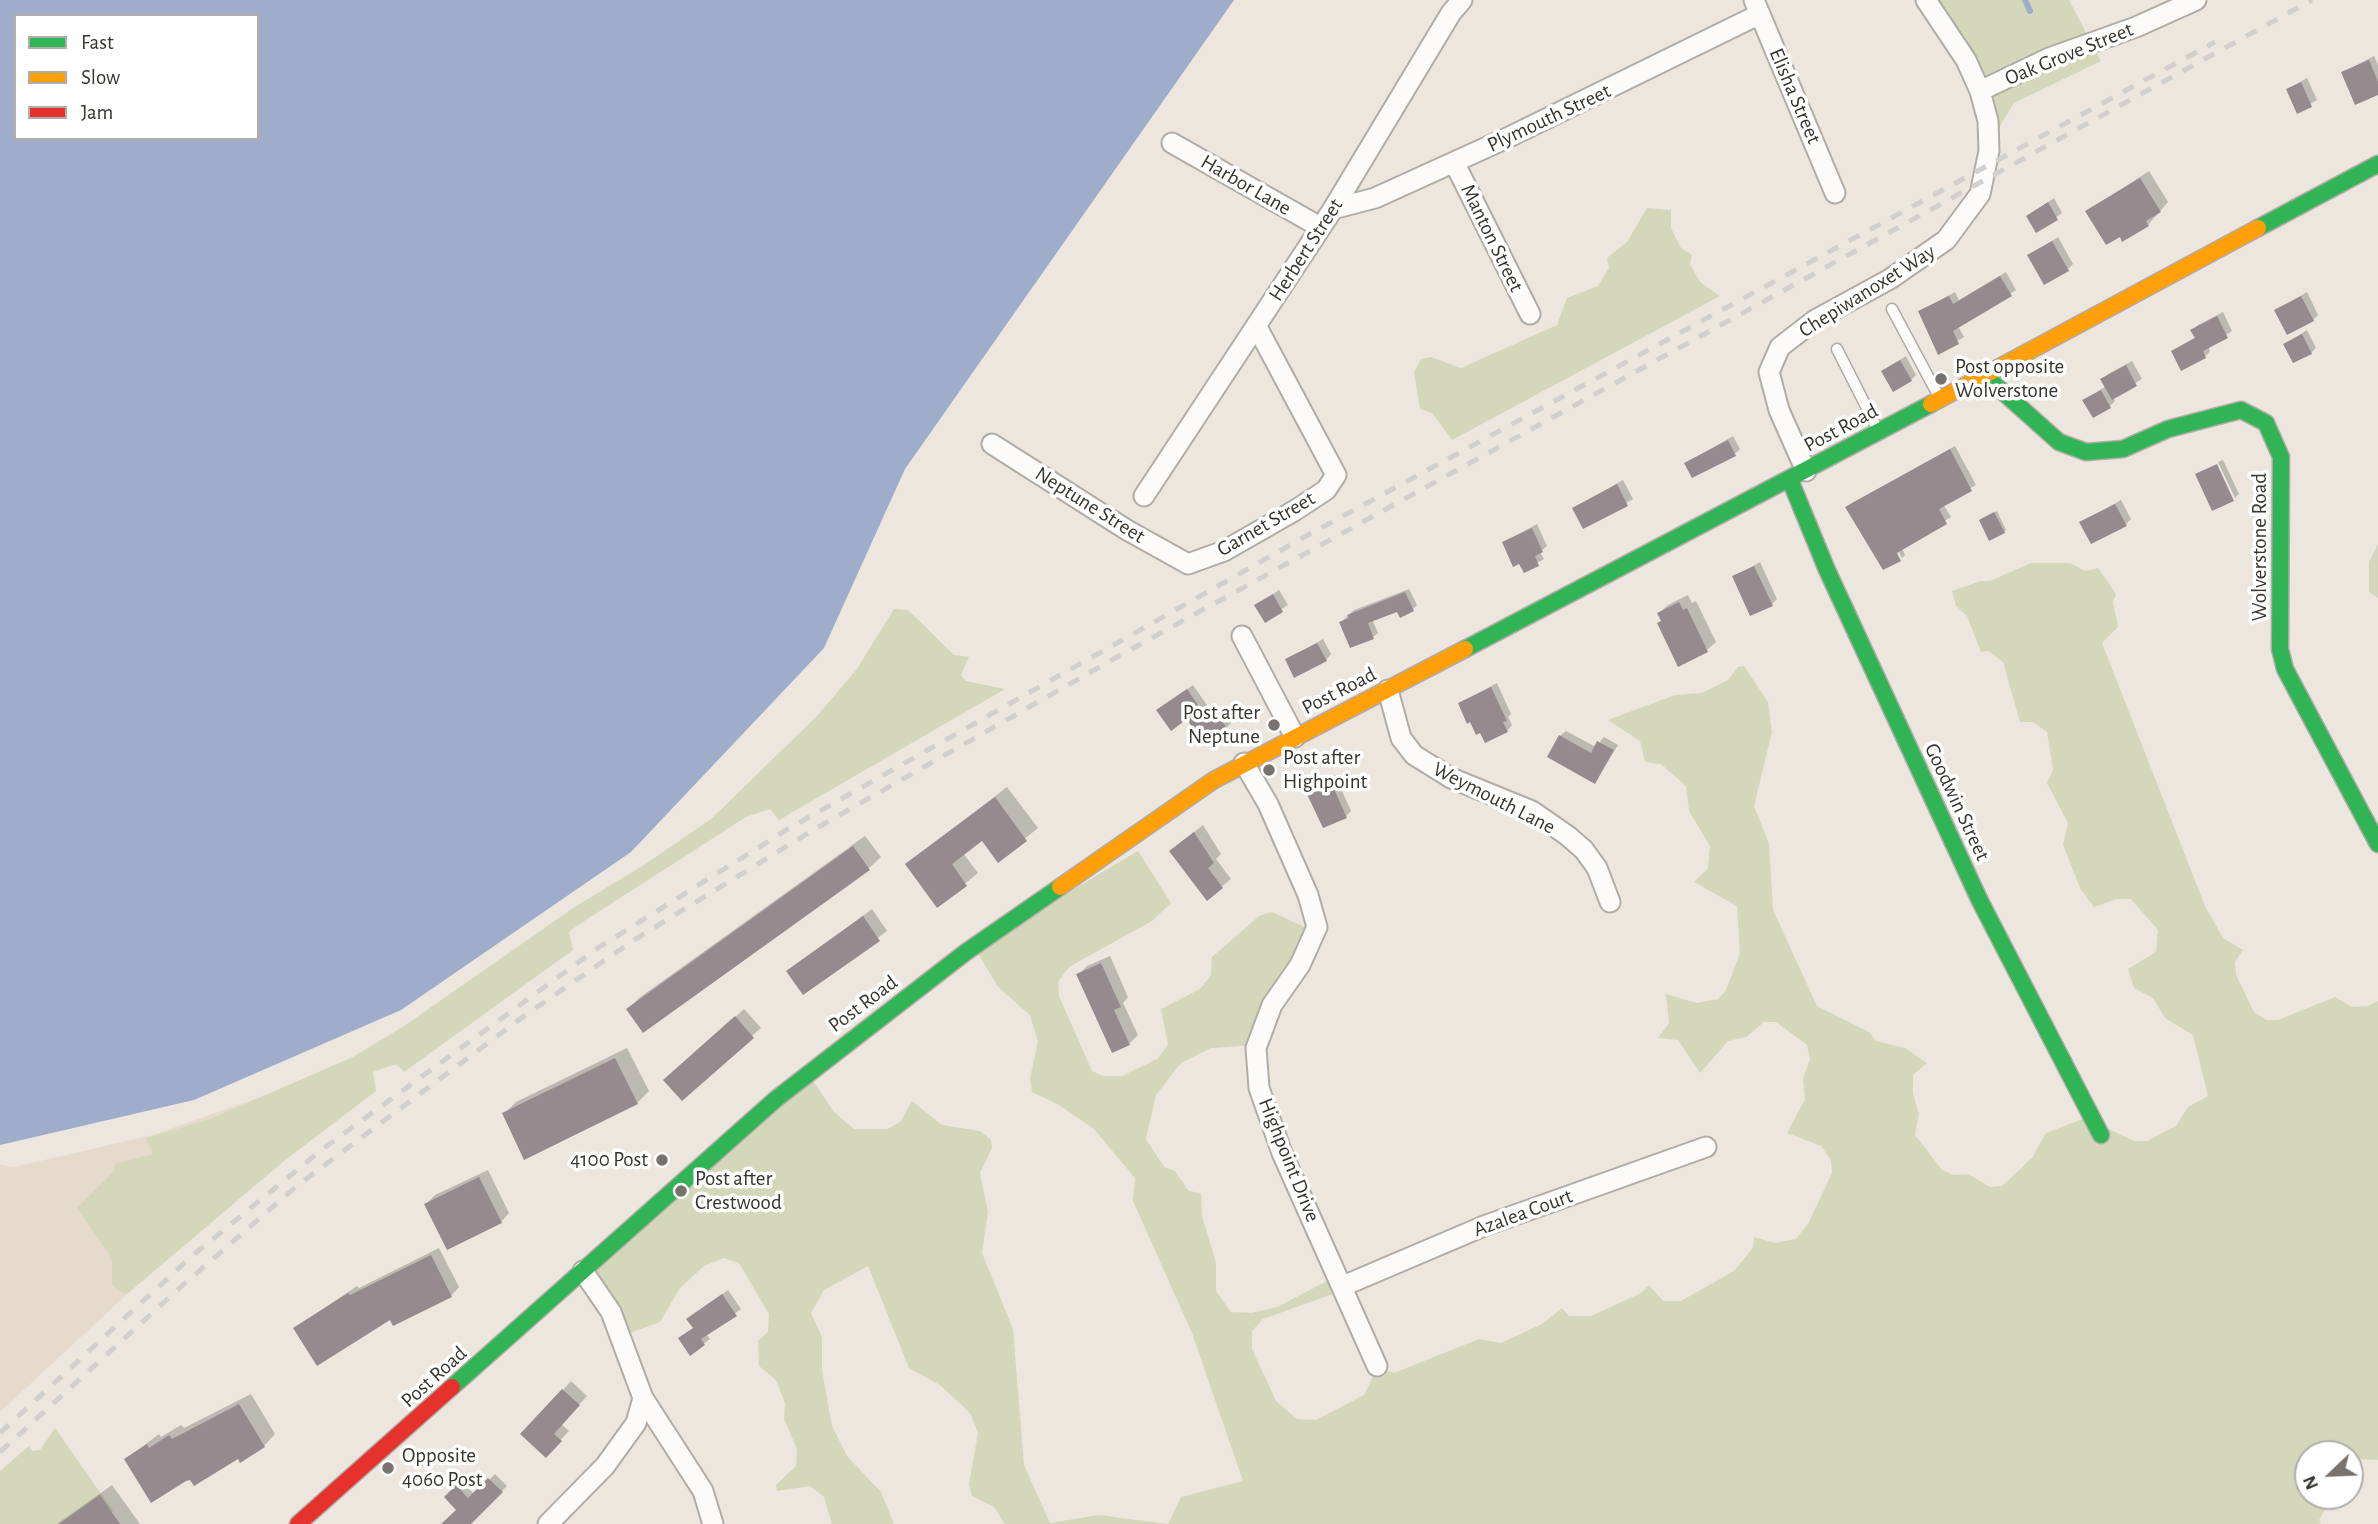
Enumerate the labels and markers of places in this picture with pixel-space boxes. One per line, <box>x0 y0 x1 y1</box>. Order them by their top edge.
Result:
place label: Post opposite Wolverstone <box>1955 354 2064 404</box>
marker: Post opposite Wolverstone <box>1933 371 1949 387</box>
place label: Post after Neptune <box>1183 700 1260 750</box>
marker: Post after Neptune <box>1266 717 1282 733</box>
place label: Post after Highpoint <box>1283 745 1367 795</box>
marker: Post after Highpoint <box>1261 762 1277 778</box>
place label: 4100 Post <box>570 1147 648 1173</box>
marker: 4100 Post <box>654 1152 670 1168</box>
place label: Post after Crestwood <box>695 1166 782 1216</box>
marker: Post after Crestwood <box>673 1183 689 1199</box>
place label: Opposite 4060 Post <box>402 1443 482 1493</box>
marker: Opposite 4060 Post <box>380 1460 396 1476</box>

